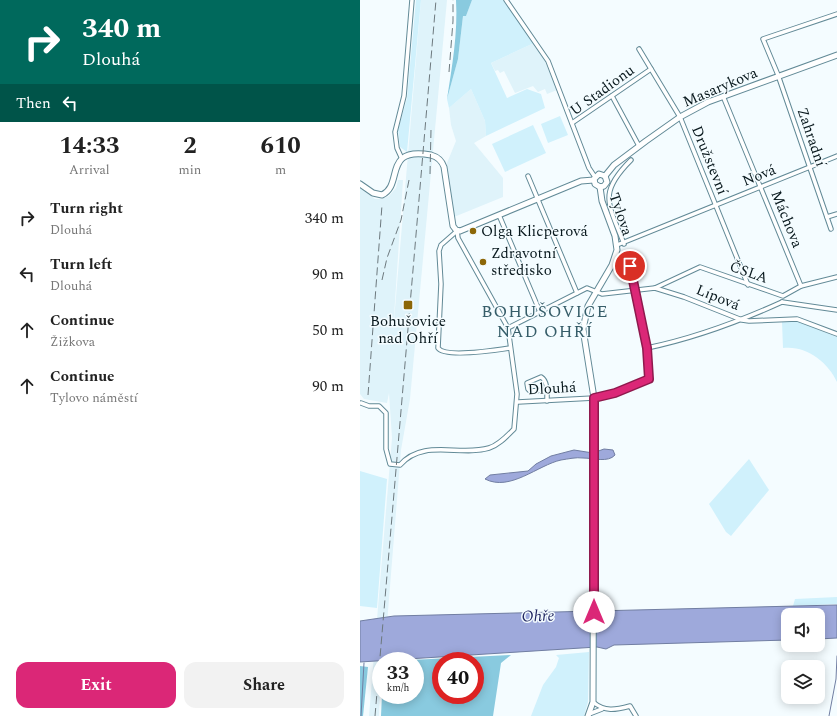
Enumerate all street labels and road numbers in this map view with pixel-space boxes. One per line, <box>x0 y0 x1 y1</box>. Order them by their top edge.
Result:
street label: U Stadionu <box>565 59 639 122</box>
street label: Masarykova <box>679 61 762 114</box>
street label: Zahradní <box>791 105 833 171</box>
street label: Družstevní <box>685 122 734 199</box>
street label: Nová <box>739 158 780 193</box>
street label: Máchova <box>765 187 809 252</box>
street label: Tylova <box>602 189 639 240</box>
street label: ČSLA <box>727 255 771 290</box>
street label: Lípová <box>692 278 744 317</box>
street label: Dlouhá <box>527 376 578 401</box>

